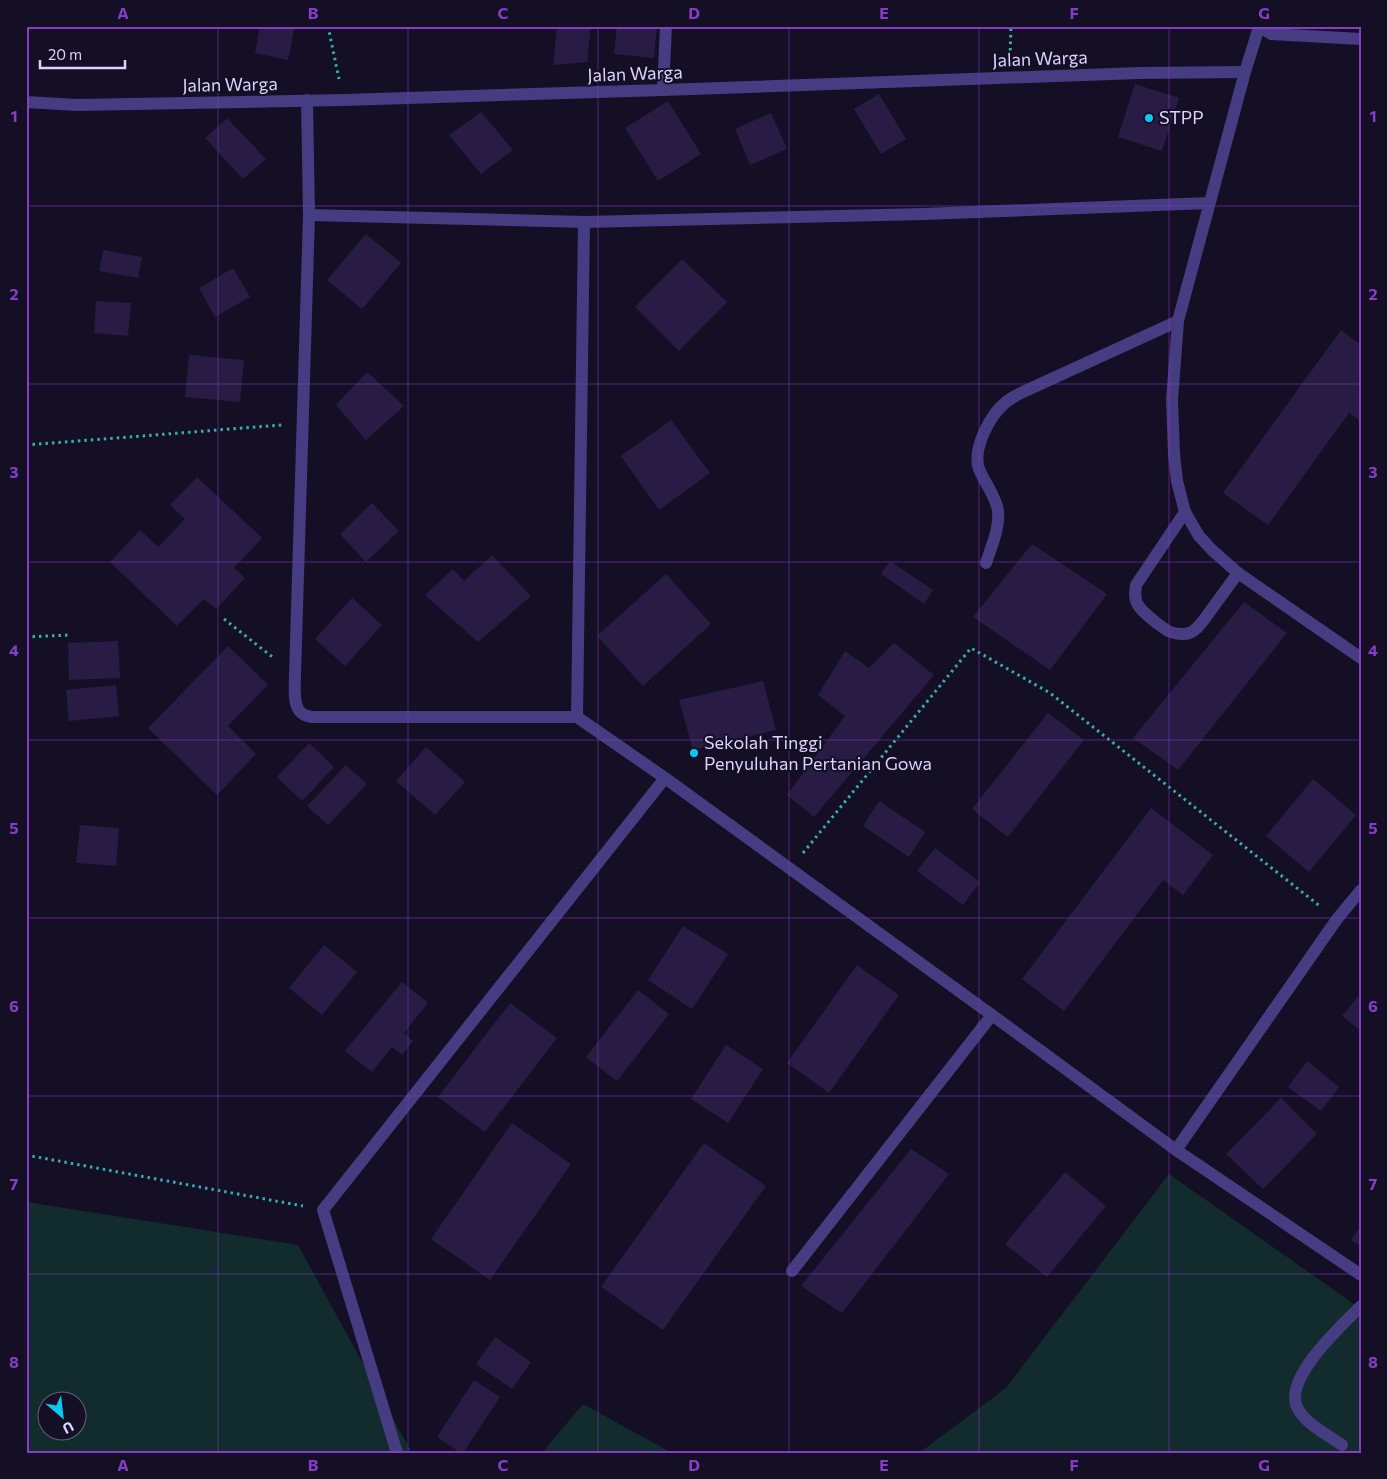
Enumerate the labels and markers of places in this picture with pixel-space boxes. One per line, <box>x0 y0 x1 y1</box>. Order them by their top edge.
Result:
place label: STPP <box>1159 106 1203 128</box>
marker: STPP <box>1143 112 1155 124</box>
place label: Sekolah Tinggi Penyuluhan Pertanian Gowa <box>704 731 932 774</box>
marker: Sekolah Tinggi Penyuluhan Pertanian Gowa <box>688 747 700 759</box>

